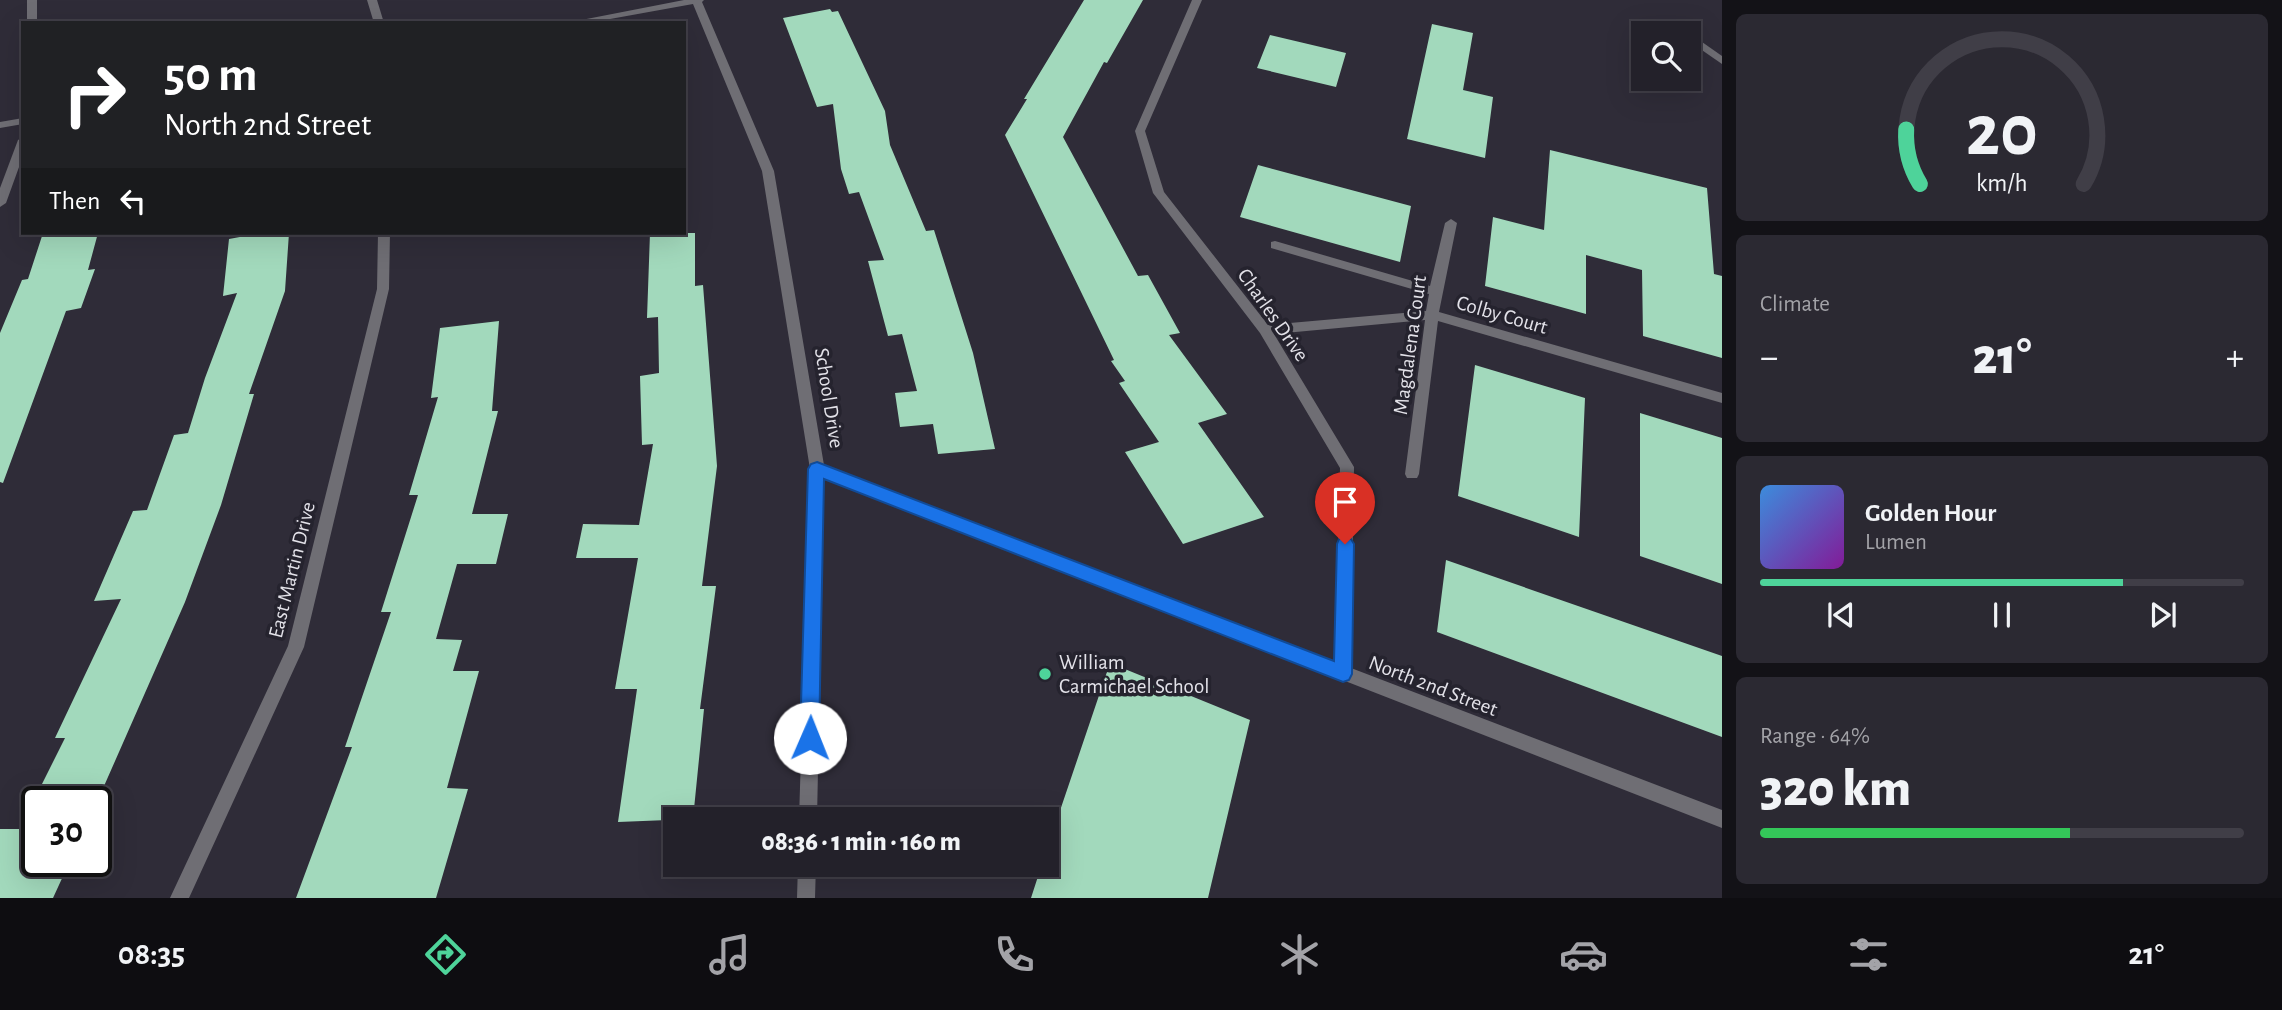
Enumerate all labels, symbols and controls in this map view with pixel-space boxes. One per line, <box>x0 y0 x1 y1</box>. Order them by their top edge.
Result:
map controls <box>1631 21 1701 91</box>
button: search <box>1631 21 1701 91</box>
icon: right <box>49 49 140 140</box>
text: 50 m <box>164 51 258 100</box>
text: 20 <box>1966 96 2038 169</box>
text: North 2nd Street <box>164 109 371 141</box>
text: km/h <box>1976 170 2028 195</box>
icon: left <box>114 182 152 220</box>
text: Then <box>49 188 100 214</box>
street label: Charles Drive <box>1233 265 1313 365</box>
street label: Magdalena Court <box>1390 274 1430 416</box>
street label: Colby Court <box>1454 292 1550 338</box>
text: Climate <box>1760 293 1830 316</box>
text: 21° <box>1972 331 2032 383</box>
text: − <box>1760 339 1778 377</box>
text: + <box>2226 339 2244 377</box>
street label: School Drive <box>811 346 847 450</box>
pin <box>1315 472 1375 544</box>
icon: arrive <box>1326 483 1364 521</box>
street label: East Martin Drive <box>265 500 319 640</box>
text: Golden Hour <box>1865 500 1996 526</box>
text: Lumen <box>1865 531 1927 554</box>
icon: previous <box>1822 596 1860 634</box>
icon: pause <box>1983 596 2021 634</box>
icon: next <box>2144 596 2182 634</box>
place label: William Carmichael School <box>1059 652 1209 697</box>
street label: North 2nd Street <box>1366 652 1501 720</box>
marker: William Carmichael School <box>1037 666 1053 682</box>
position arrow <box>773 701 847 775</box>
text: Range · 64% <box>1760 725 1870 748</box>
text: 320 km <box>1760 763 1911 815</box>
speed limit sign: 30 <box>21 786 112 877</box>
text: 08:36 · 1 min · 160 m <box>761 829 961 855</box>
icon: directions <box>421 930 470 979</box>
icon: music <box>705 930 754 979</box>
icon: phone <box>990 930 1039 979</box>
icon: climate <box>1275 930 1324 979</box>
icon: car <box>1559 930 1608 979</box>
icon: filters <box>1844 930 1893 979</box>
text: 08:35 <box>118 938 185 970</box>
text: 21° <box>2128 938 2164 970</box>

